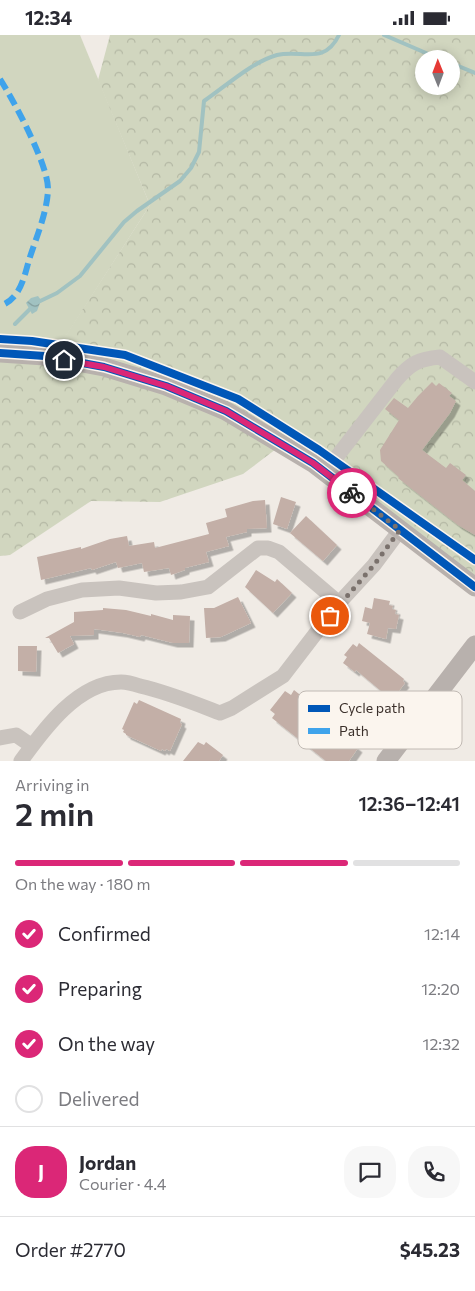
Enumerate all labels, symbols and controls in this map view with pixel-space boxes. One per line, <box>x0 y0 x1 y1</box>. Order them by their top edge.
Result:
text: 12:34 <box>25 6 72 29</box>
north arrow <box>415 50 460 95</box>
map controls <box>415 50 460 95</box>
pin <box>43 339 85 381</box>
icon: home <box>50 346 78 374</box>
courier <box>327 468 377 518</box>
icon: bike <box>338 479 366 507</box>
pin <box>309 595 351 637</box>
icon: bag <box>316 602 344 630</box>
legend <box>298 691 462 749</box>
text: Cycle path <box>339 699 405 716</box>
text: Path <box>339 722 369 739</box>
text: Arriving in <box>15 775 89 794</box>
text: 12:36–12:41 <box>358 792 460 815</box>
text: 2 min <box>15 793 94 833</box>
text: On the way · 180 m <box>15 874 151 893</box>
icon: check <box>15 920 43 948</box>
text: Confirmed <box>58 922 151 945</box>
text: 12:14 <box>424 924 460 943</box>
icon: check <box>15 975 43 1003</box>
text: Preparing <box>58 977 142 1000</box>
text: 12:20 <box>421 979 460 998</box>
icon: check <box>15 1030 43 1058</box>
text: On the way <box>58 1032 155 1055</box>
text: 12:32 <box>423 1034 460 1053</box>
text: Delivered <box>58 1087 139 1110</box>
button: chat <box>344 1146 396 1198</box>
button: phone <box>408 1146 460 1198</box>
text: Jordan <box>79 1151 136 1174</box>
text: J <box>38 1160 44 1183</box>
text: Courier · 4.4 <box>79 1174 166 1193</box>
text: Order #2770 <box>15 1238 126 1261</box>
text: $45.23 <box>400 1238 460 1261</box>

